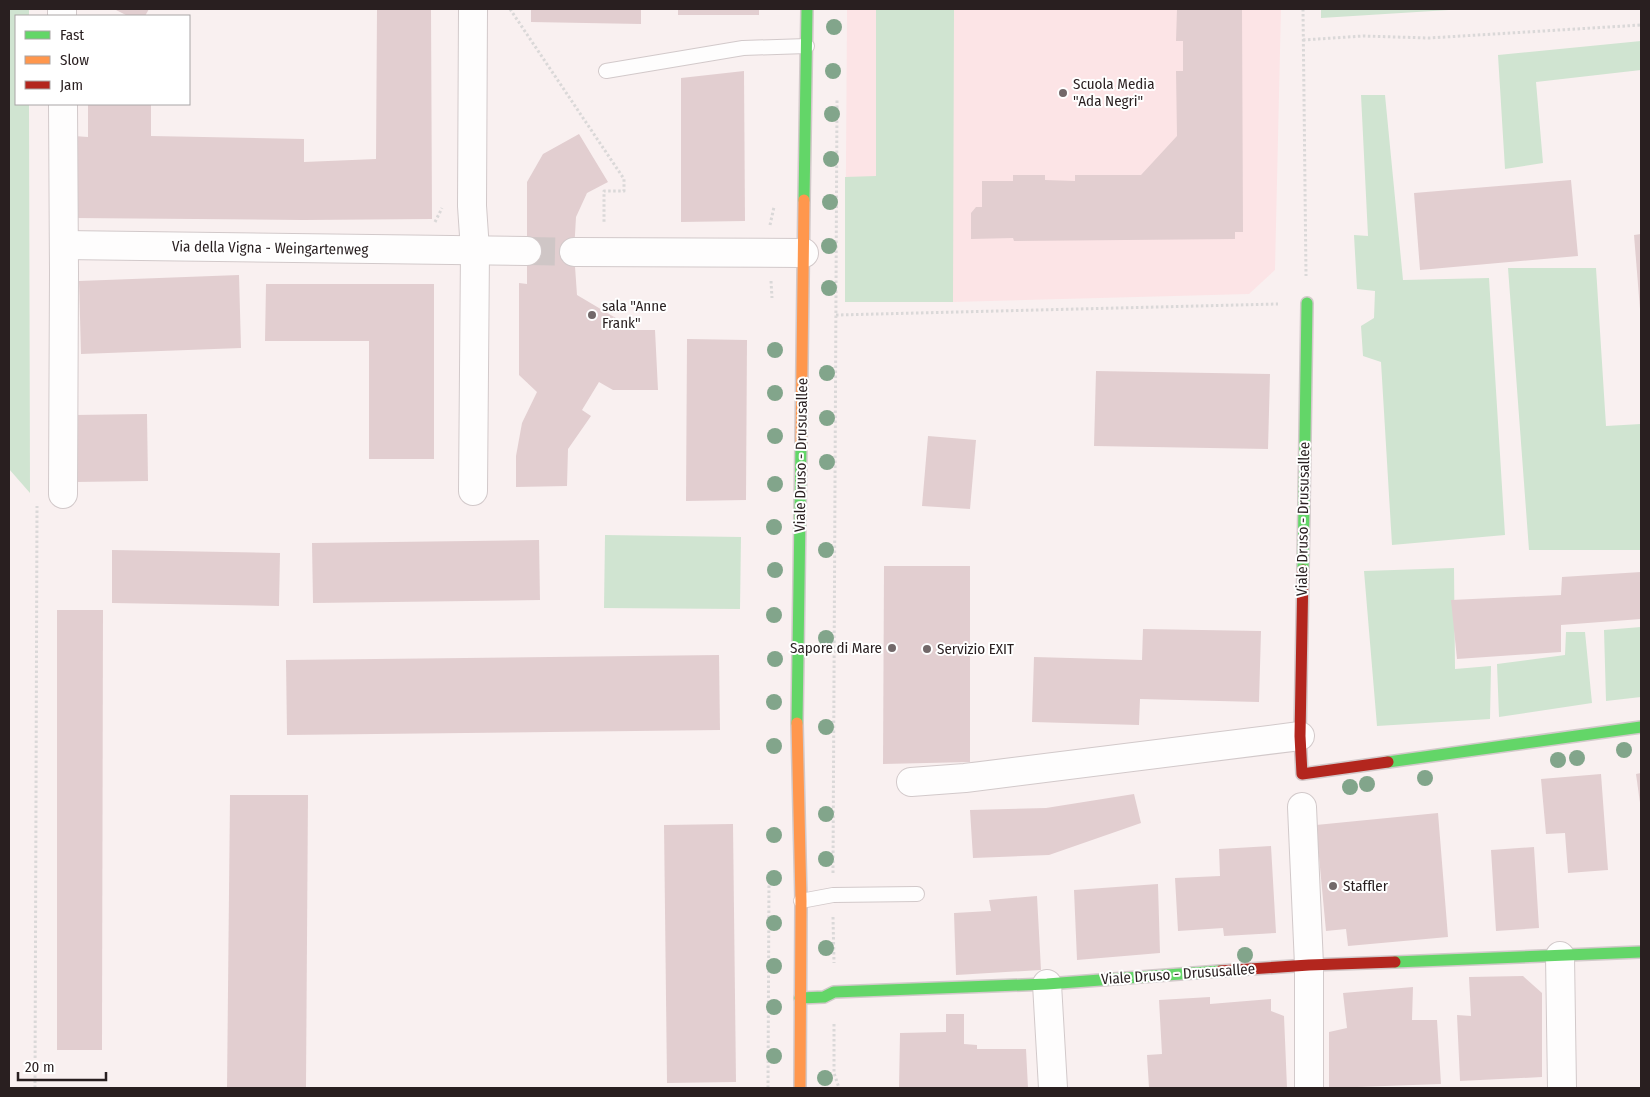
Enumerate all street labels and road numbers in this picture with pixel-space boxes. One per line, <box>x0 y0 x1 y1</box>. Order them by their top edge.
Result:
street label: Via della Vigna - Weingartenweg <box>172 237 368 259</box>
street label: Viale Druso - Drususallee <box>791 378 811 532</box>
street label: Viale Druso - Drususallee <box>1293 442 1313 596</box>
street label: Viale Druso - Drususallee <box>1100 960 1256 988</box>

